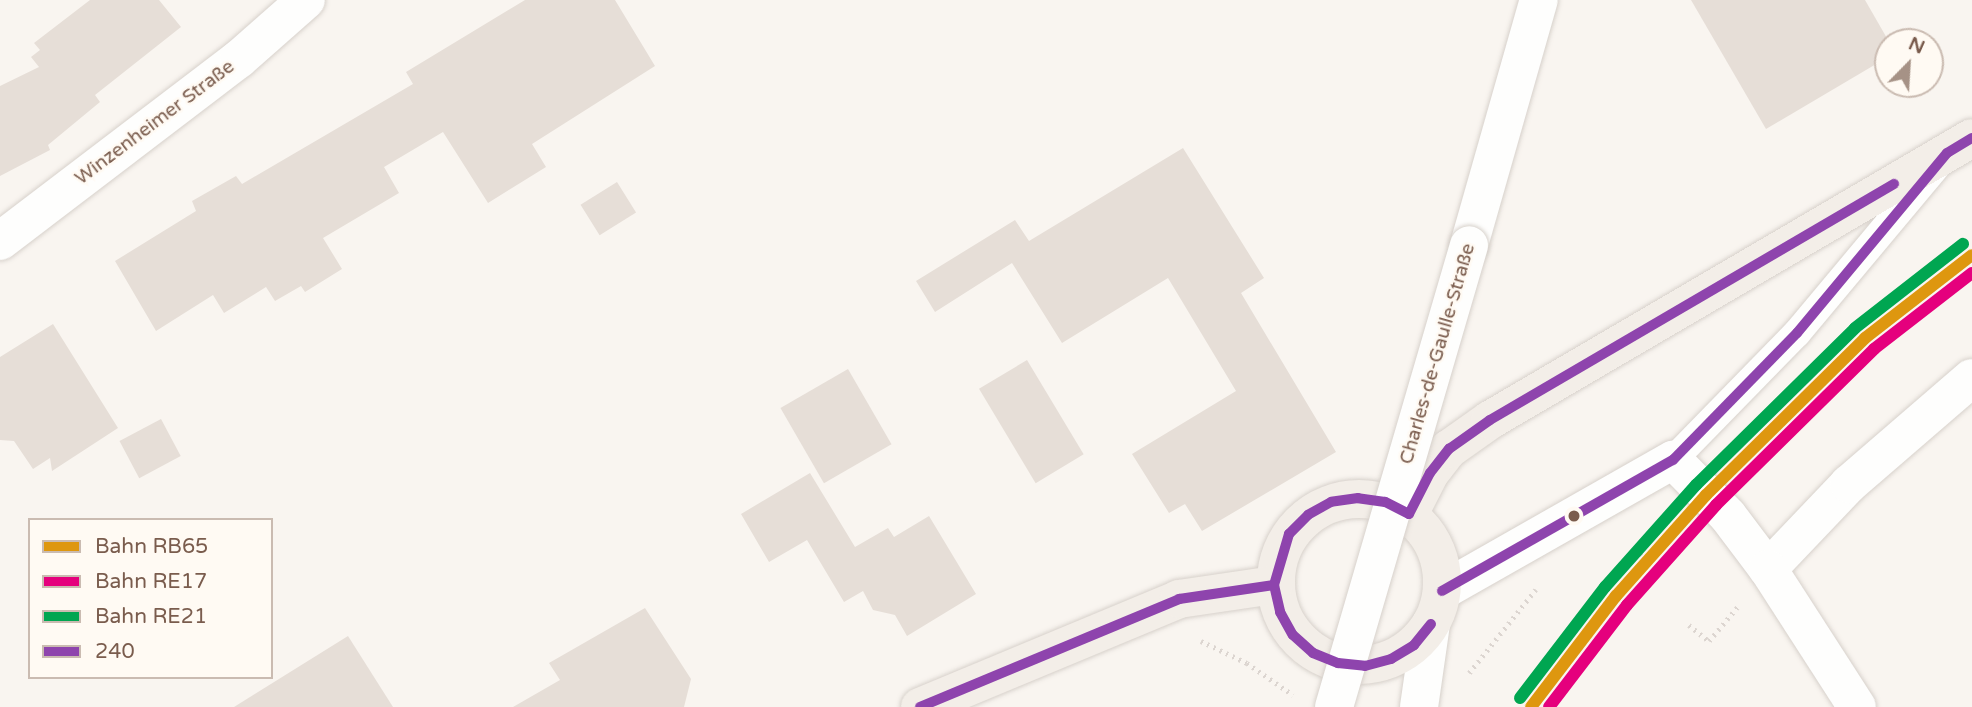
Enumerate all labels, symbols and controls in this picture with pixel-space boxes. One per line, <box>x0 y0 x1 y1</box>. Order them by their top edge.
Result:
north arrow <box>1874 28 1944 98</box>
text: N <box>1905 32 1928 59</box>
street label: Winzenheimer Straße <box>71 56 239 190</box>
street label: Charles-de-Gaulle-Straße <box>1396 241 1480 467</box>
unlabelled marker <box>1567 509 1581 523</box>
legend <box>28 518 273 679</box>
text: Bahn RB65 <box>95 534 208 559</box>
text: Bahn RE17 <box>95 569 207 594</box>
text: Bahn RE21 <box>95 604 207 629</box>
text: 240 <box>95 639 135 664</box>

